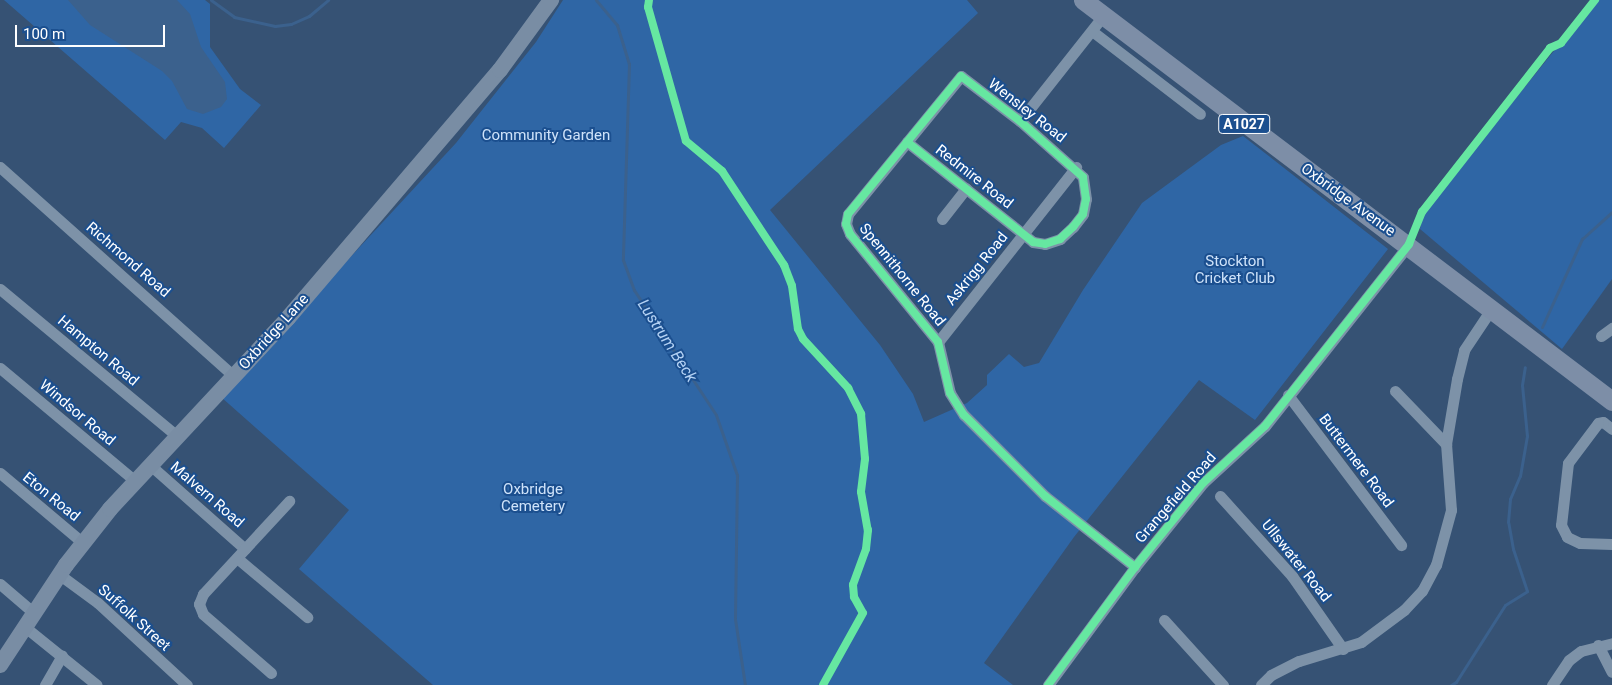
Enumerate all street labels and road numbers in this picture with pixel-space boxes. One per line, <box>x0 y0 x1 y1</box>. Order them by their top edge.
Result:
street label: Wensley Road <box>985 75 1069 147</box>
road number: A1027 <box>1218 112 1270 136</box>
street label: Redmire Road <box>932 141 1016 213</box>
street label: Oxbridge Avenue <box>1297 160 1399 240</box>
street label: Richmond Road <box>82 219 174 301</box>
street label: Spennithorne Road <box>855 220 949 330</box>
street label: Askrigg Road <box>942 229 1012 309</box>
street label: Oxbridge Lane <box>235 290 313 374</box>
street label: Hampton Road <box>54 312 142 390</box>
street label: Windsor Road <box>36 376 118 450</box>
street label: Buttermere Road <box>1315 411 1397 511</box>
street label: Grangefield Road <box>1132 449 1220 547</box>
street label: Malvern Road <box>167 458 247 532</box>
street label: Eton Road <box>19 469 83 525</box>
street label: Ullswater Road <box>1257 516 1335 606</box>
street label: Suffolk Street <box>94 581 174 655</box>

